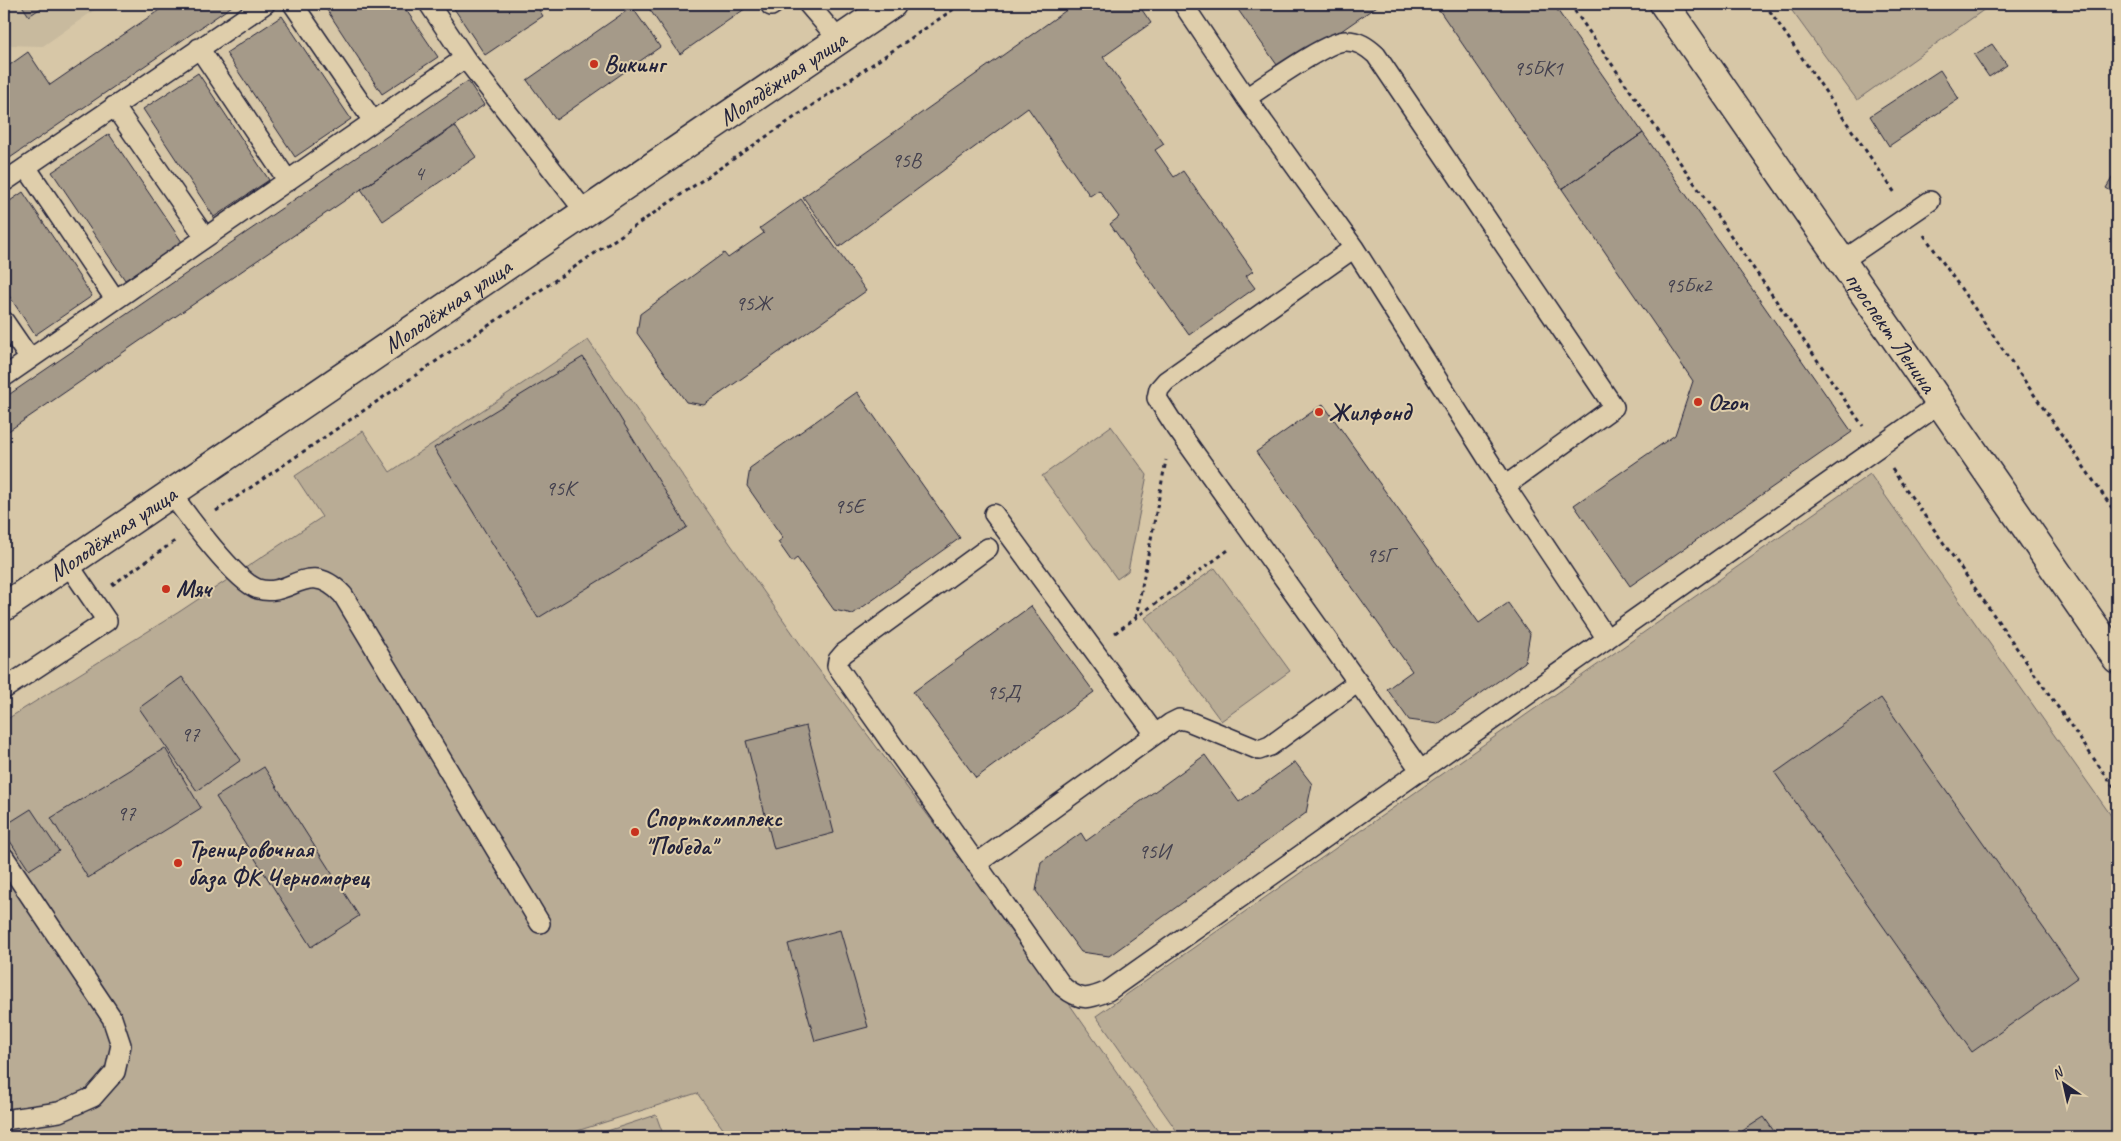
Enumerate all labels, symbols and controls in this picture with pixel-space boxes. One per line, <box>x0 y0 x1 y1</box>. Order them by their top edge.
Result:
street label: Молодёжная улица <box>713 24 853 132</box>
place label: Викинг <box>604 49 668 79</box>
house number: 95БК1 <box>1513 55 1564 81</box>
marker: Викинг <box>588 58 600 70</box>
house number: 95В <box>891 147 923 173</box>
house number: 4 <box>414 160 426 186</box>
street label: Молодёжная улица <box>378 251 518 360</box>
street label: проспект Ленина <box>1839 266 1944 400</box>
house number: 95Бк2 <box>1665 272 1713 298</box>
house number: 95Ж <box>735 290 774 316</box>
place label: Ozon <box>1708 387 1749 417</box>
marker: Ozon <box>1692 396 1704 408</box>
place label: Жилфонд <box>1329 397 1413 427</box>
marker: Жилфонд <box>1313 406 1325 418</box>
house number: 95К <box>545 475 579 501</box>
street label: Молодёжная улица <box>43 479 183 587</box>
house number: 95Е <box>834 493 867 519</box>
house number: 95Г <box>1366 542 1399 568</box>
place label: Мяч <box>176 574 213 604</box>
marker: Мяч <box>160 583 172 595</box>
house number: 95Д <box>986 679 1022 705</box>
house number: 97 <box>181 721 201 747</box>
house number: 97 <box>117 800 137 826</box>
place label: Спорткомплекс "Победа" <box>645 803 783 861</box>
marker: Спорткомплекс "Победа" <box>629 826 641 838</box>
place label: Тренировочная база ФК Черноморец <box>188 834 370 893</box>
house number: 95И <box>1138 838 1174 864</box>
marker: Тренировочная база ФК Черноморец <box>172 857 184 869</box>
north arrow <box>2038 1058 2088 1108</box>
text: N <box>2049 1063 2067 1083</box>

